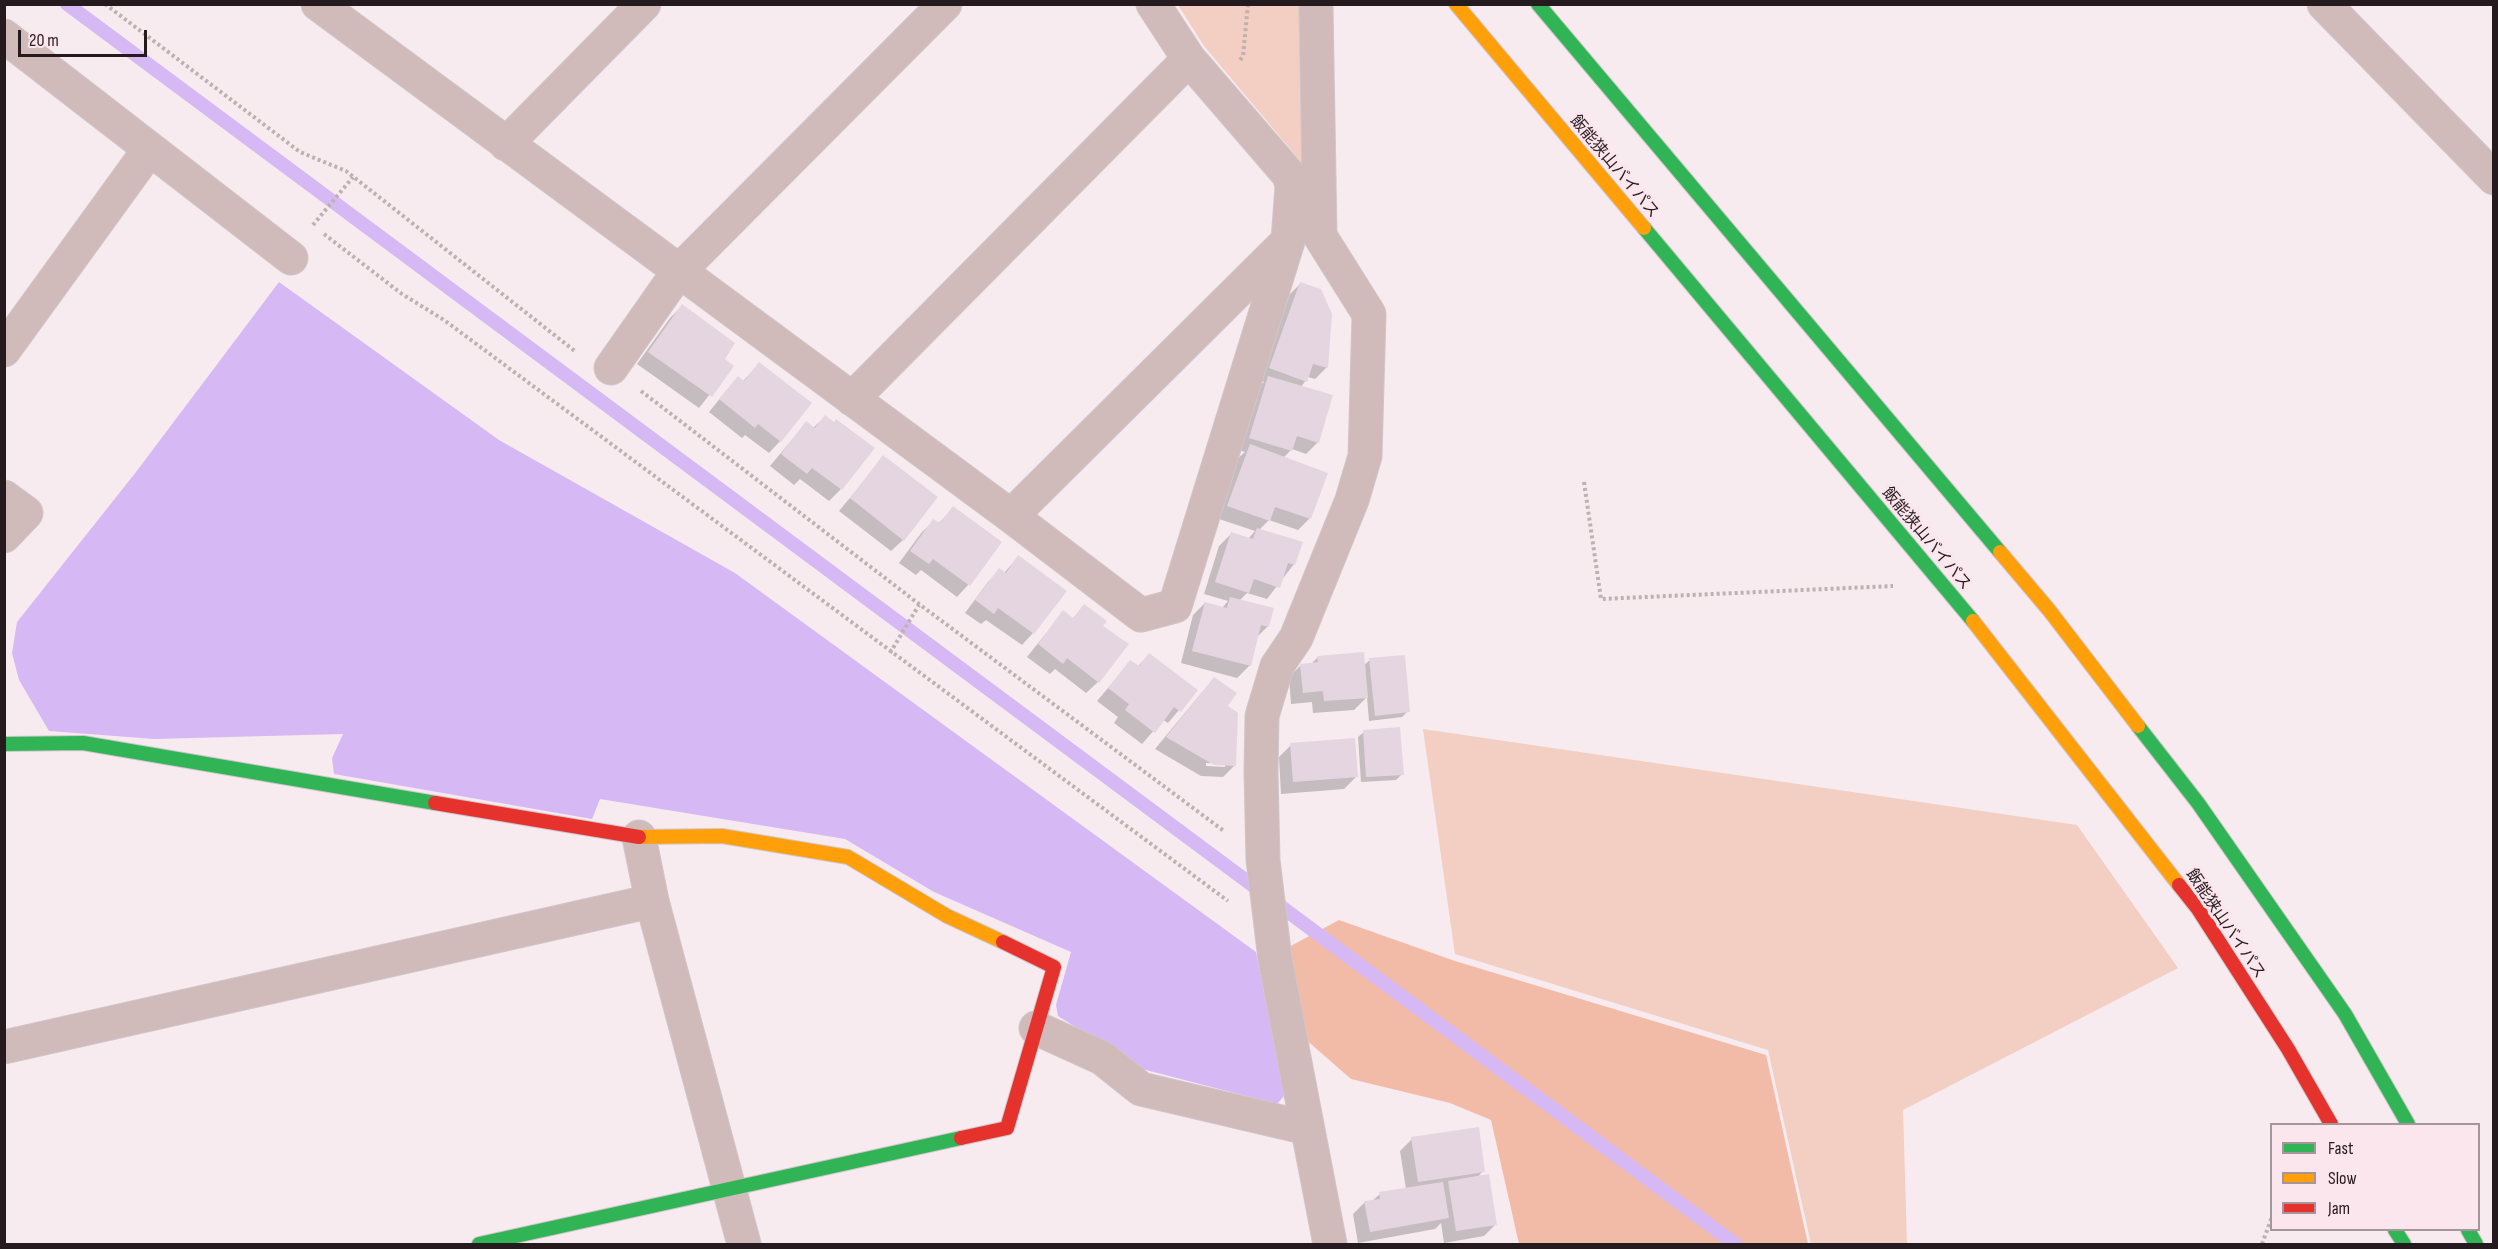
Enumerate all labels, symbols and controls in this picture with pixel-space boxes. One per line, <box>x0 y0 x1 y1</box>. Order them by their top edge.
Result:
scale bar <box>21 18 150 56</box>
text: 20 m <box>29 30 59 51</box>
street label: 飯能狭山バイパス <box>1566 112 1662 222</box>
street label: 飯能狭山バイパス <box>1878 484 1974 594</box>
street label: 飯能狭山バイパス <box>2181 866 2269 982</box>
legend <box>2270 1123 2480 1231</box>
text: Fast <box>2328 1138 2353 1159</box>
text: Slow <box>2328 1168 2357 1189</box>
text: Jam <box>2328 1198 2350 1219</box>

